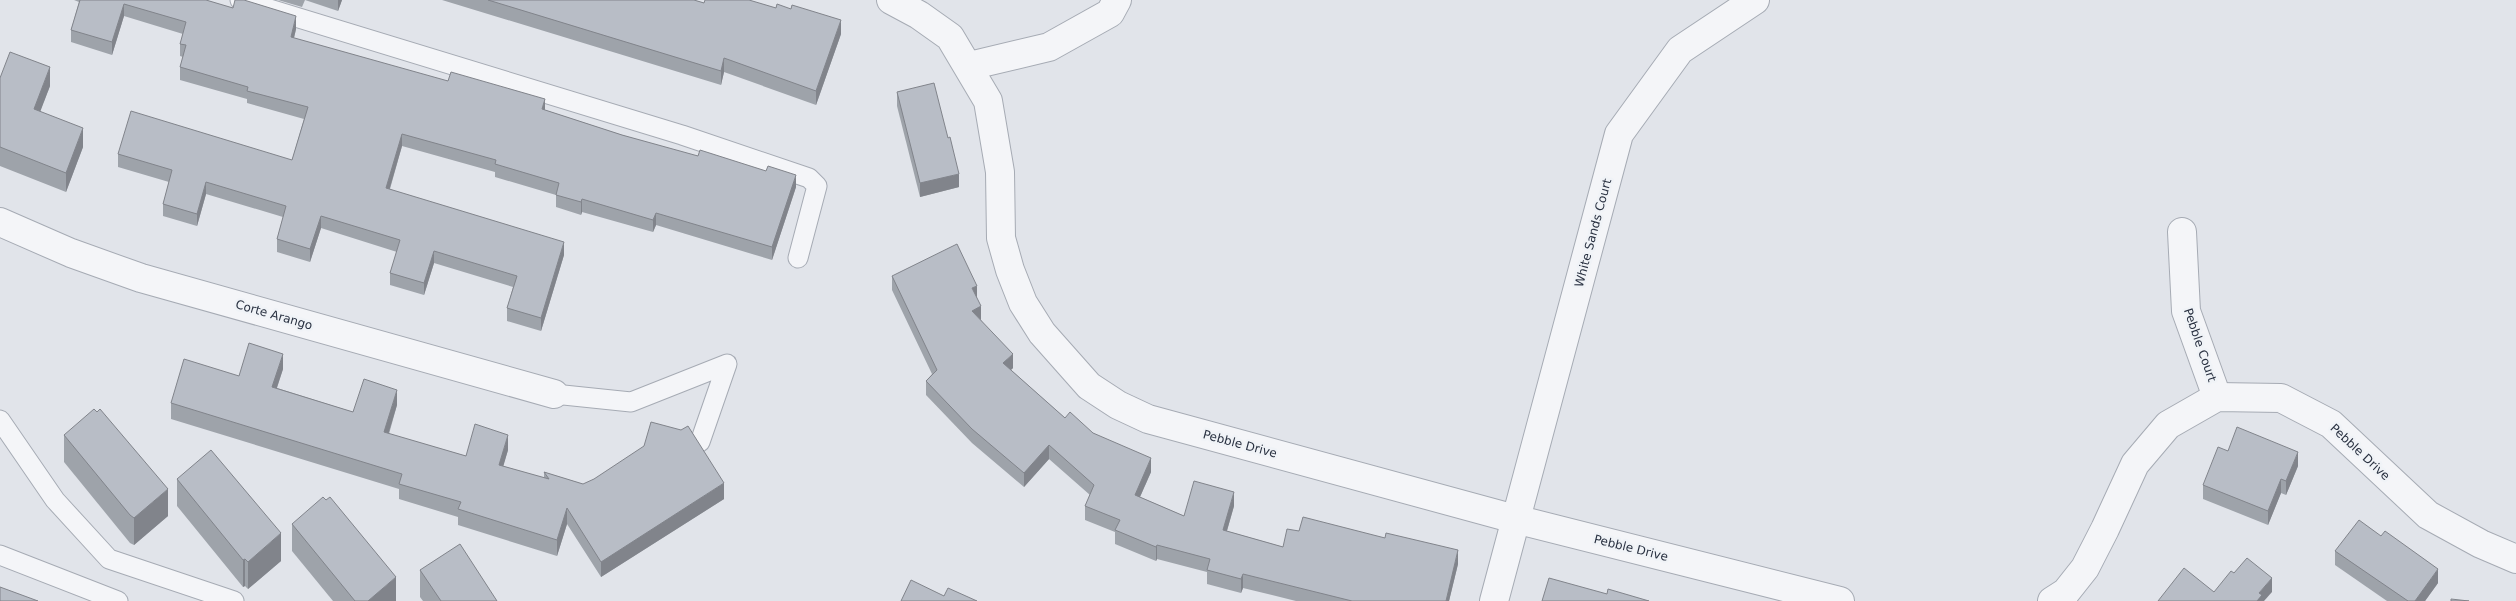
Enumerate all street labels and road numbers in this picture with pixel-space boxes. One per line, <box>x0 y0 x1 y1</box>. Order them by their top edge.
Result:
street label: White Sands Court <box>1572 177 1614 289</box>
street label: Corte Arango <box>234 297 314 333</box>
street label: Pebble Court <box>2181 306 2219 384</box>
street label: Pebble Drive <box>2327 421 2393 483</box>
street label: Pebble Drive <box>1202 427 1278 461</box>
street label: Pebble Drive <box>1592 532 1670 564</box>

